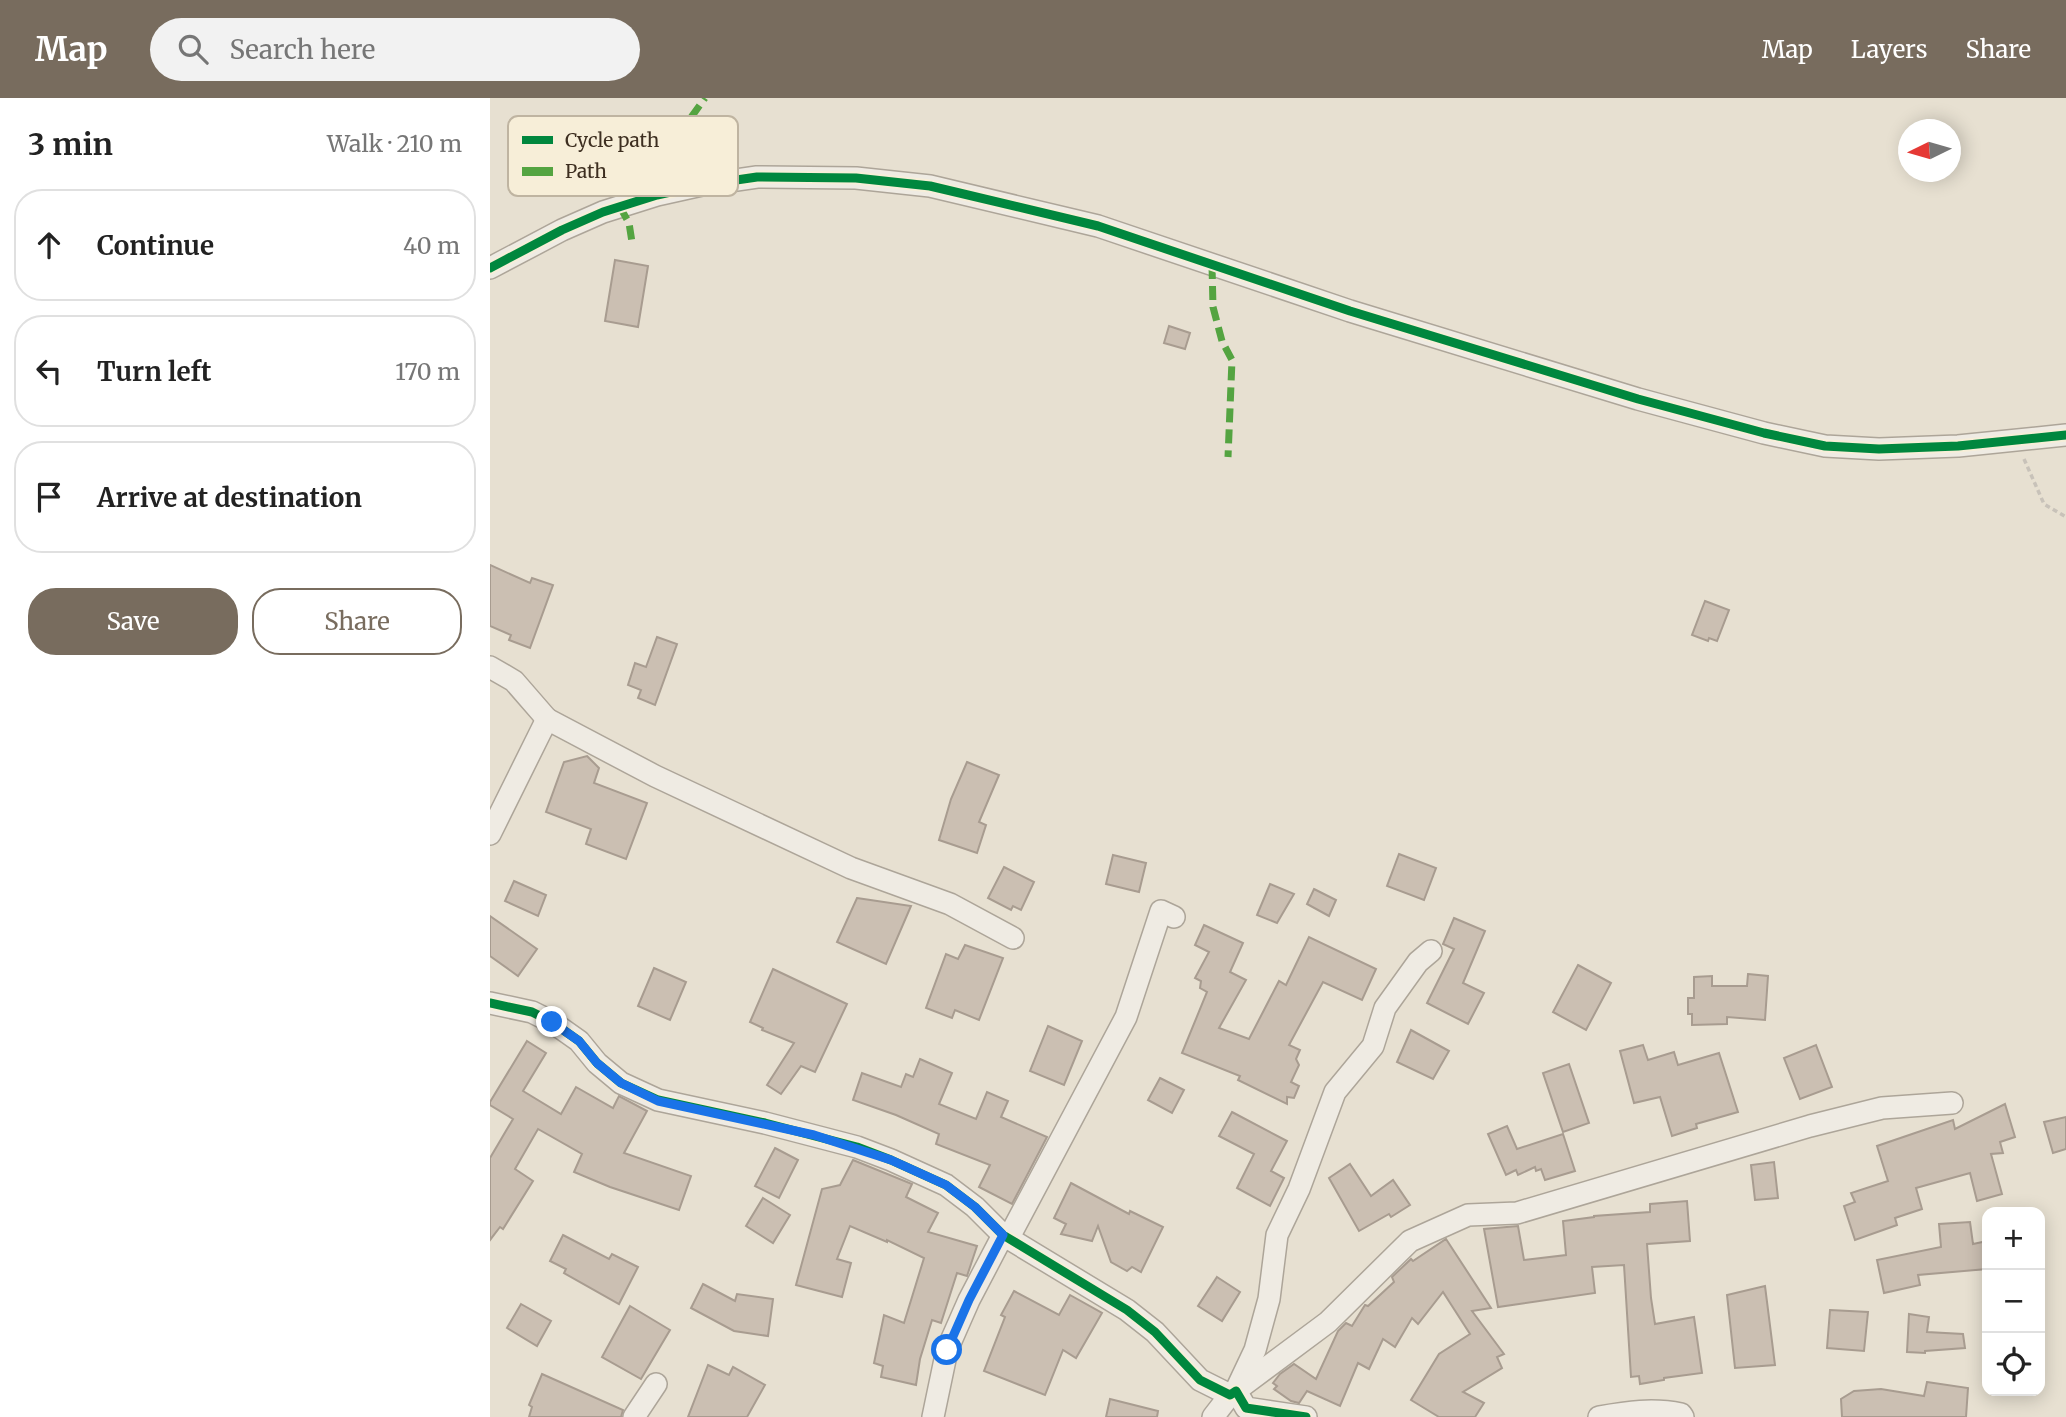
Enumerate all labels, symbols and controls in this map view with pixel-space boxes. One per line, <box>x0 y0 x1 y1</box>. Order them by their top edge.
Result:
search box <box>150 18 640 81</box>
text: Map <box>35 29 108 70</box>
icon: search <box>174 30 212 68</box>
text: Search here <box>230 33 375 66</box>
text: Map <box>1762 34 1813 65</box>
text: Layers <box>1851 34 1927 65</box>
text: Share <box>1965 34 2031 65</box>
legend <box>508 116 738 196</box>
north arrow <box>1898 119 1961 182</box>
text: 3 min <box>28 125 113 163</box>
text: Cycle path <box>565 128 660 152</box>
text: Walk · 210 m <box>327 129 462 158</box>
text: Path <box>565 159 607 183</box>
icon: ahead <box>30 226 68 264</box>
text: Continue <box>97 229 214 262</box>
text: 40 m <box>403 231 460 260</box>
icon: left <box>30 352 68 390</box>
text: Turn left <box>97 355 211 388</box>
text: 170 m <box>395 357 460 386</box>
icon: arrive <box>30 478 68 516</box>
text: Arrive at destination <box>97 481 362 514</box>
button: Save <box>28 588 238 655</box>
button: Share <box>252 588 462 655</box>
route end <box>536 1006 567 1037</box>
map controls <box>1982 1207 2045 1396</box>
button: + <box>1982 1207 2045 1270</box>
button: − <box>1982 1270 2045 1333</box>
button: locate <box>1982 1333 2045 1396</box>
route start <box>931 1334 962 1365</box>

